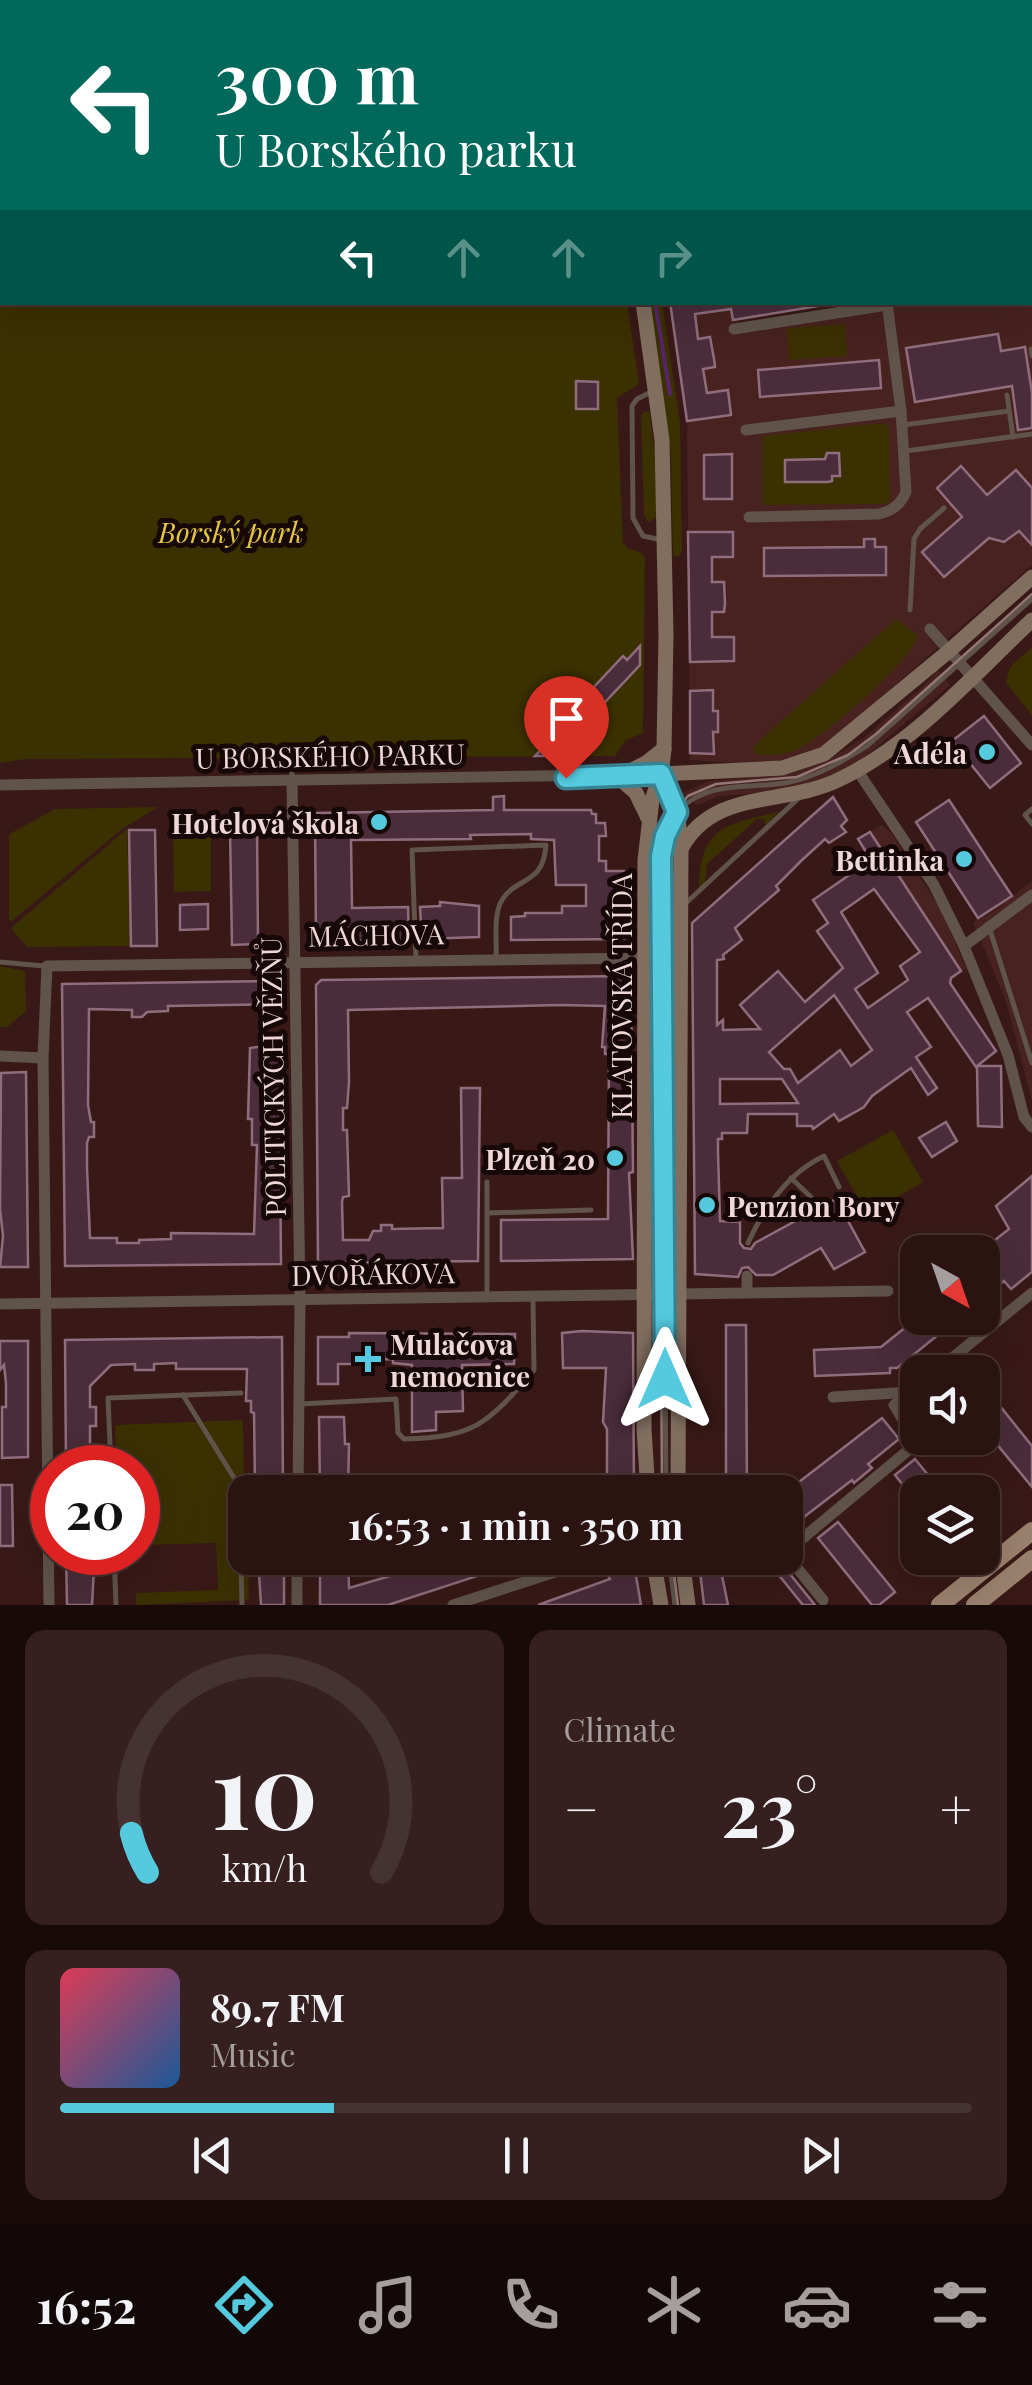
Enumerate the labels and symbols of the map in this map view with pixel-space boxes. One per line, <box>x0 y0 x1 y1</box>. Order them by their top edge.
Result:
park label: Borský park <box>157 513 304 550</box>
pin <box>524 676 609 779</box>
street label: U BORSKÉHO PARKU <box>195 734 465 776</box>
place label: Adéla <box>893 734 967 771</box>
marker: Adéla <box>976 741 998 763</box>
place label: Hotelová škola <box>171 804 359 841</box>
marker: Hotelová škola <box>368 811 390 833</box>
place label: Bettinka <box>835 841 944 878</box>
marker: Bettinka <box>953 848 975 870</box>
street label: KLATOVSKÁ TŘÍDA <box>602 873 639 1119</box>
street label: MÁCHOVA <box>308 914 445 954</box>
street label: POLITICKÝCH VĚZŇŮ <box>251 937 293 1217</box>
place label: Plzeň 20 <box>485 1140 595 1177</box>
marker: Plzeň 20 <box>604 1147 626 1169</box>
place label: Penzion Bory <box>727 1187 900 1224</box>
marker: Penzion Bory <box>696 1194 718 1216</box>
north arrow <box>900 1235 1000 1335</box>
street label: DVOŘÁKOVA <box>291 1253 455 1293</box>
place label: Mulačova nemocnice <box>390 1325 530 1394</box>
position arrow <box>613 1327 717 1431</box>
marker: Mulačova nemocnice <box>355 1346 381 1372</box>
speed limit sign: 20 <box>30 1445 160 1575</box>

